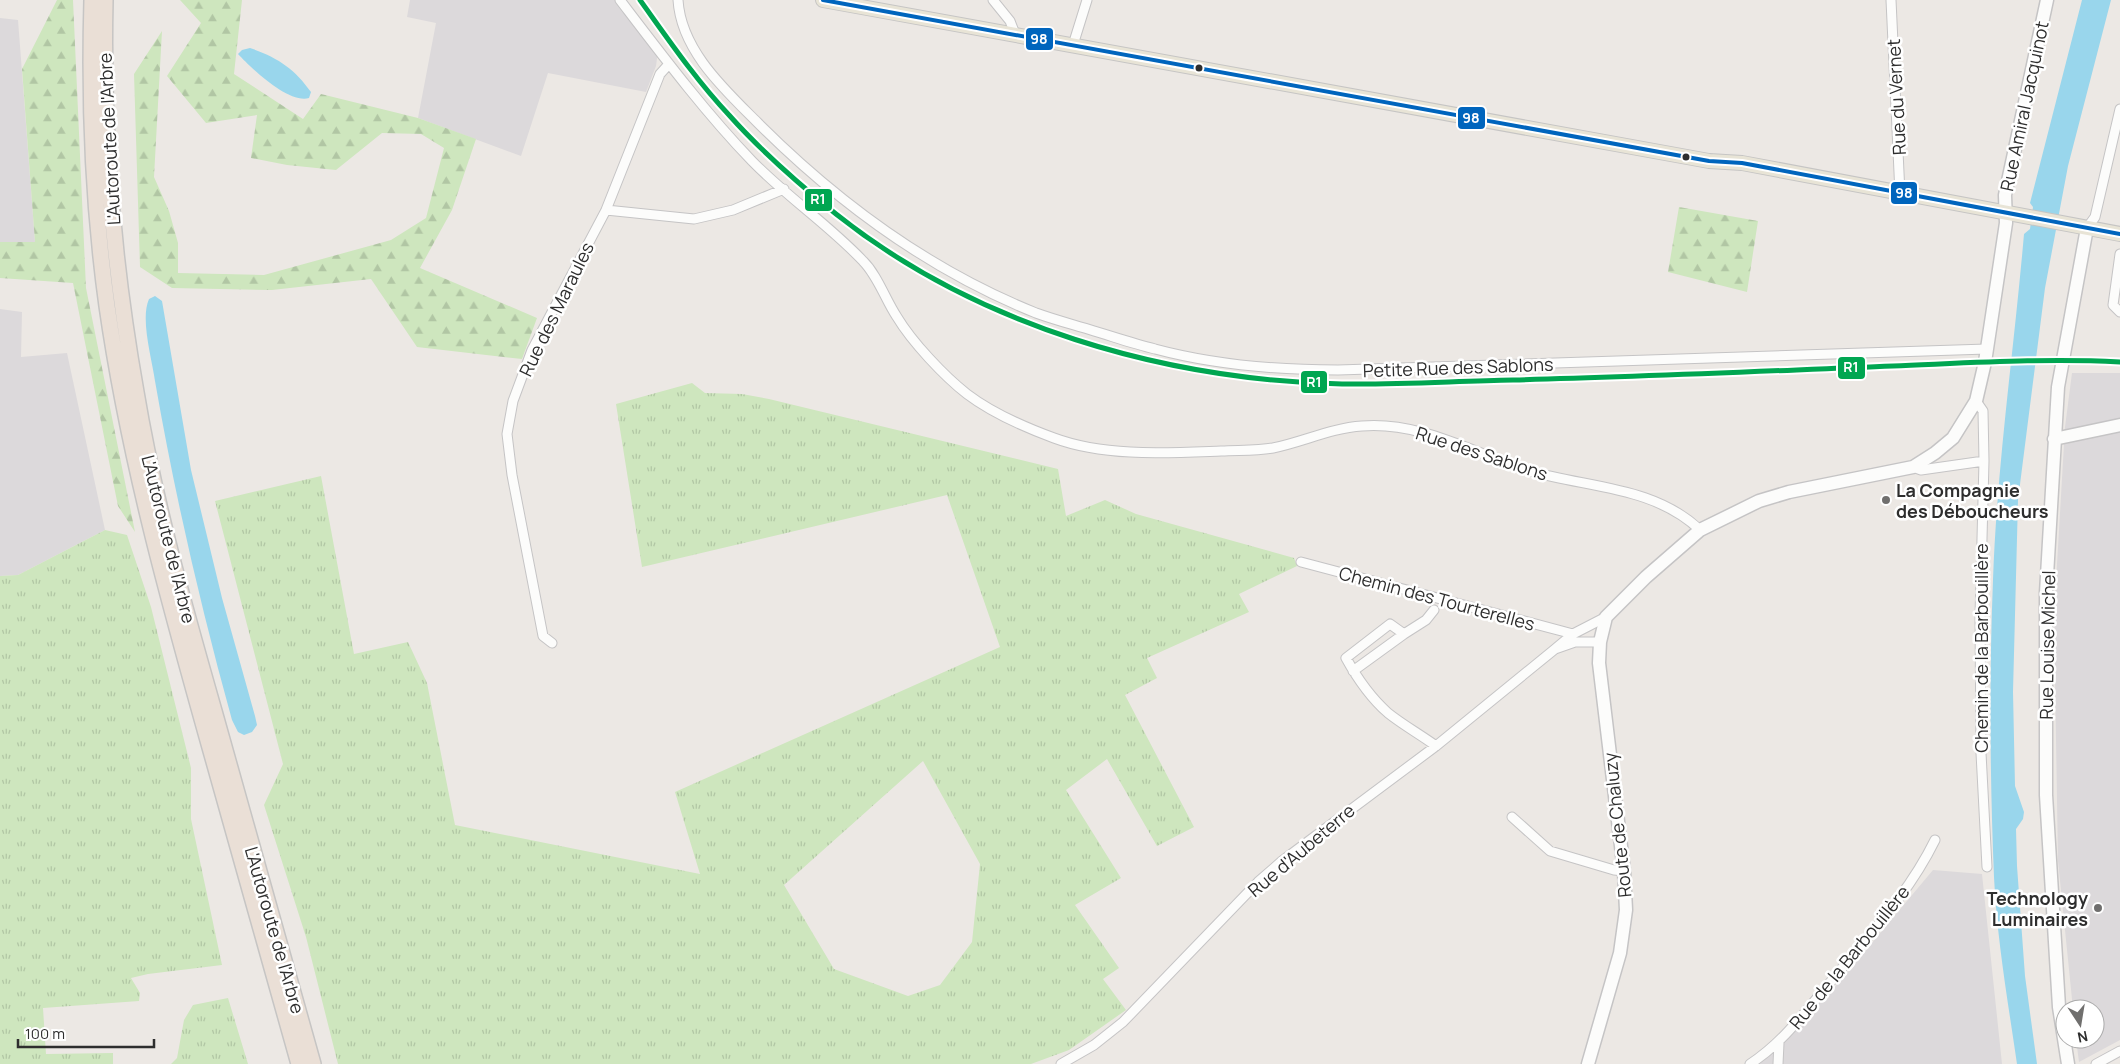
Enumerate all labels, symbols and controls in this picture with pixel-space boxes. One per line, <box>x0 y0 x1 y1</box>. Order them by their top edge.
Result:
street label: Rue Amiral Jacquinot <box>1994 19 2054 193</box>
line badge: 98 <box>1025 27 1054 51</box>
text: 98 <box>1030 29 1048 48</box>
street label: Rue du Vernet <box>1881 38 1911 156</box>
street label: L'Autoroute de l'Arbre <box>93 52 125 226</box>
unlabelled marker <box>1194 63 1204 73</box>
line badge: 98 <box>1457 106 1486 130</box>
text: 98 <box>1462 108 1480 127</box>
unlabelled marker <box>1681 152 1691 162</box>
line badge: 98 <box>1890 181 1918 205</box>
text: 98 <box>1895 183 1913 202</box>
line badge: R1 <box>804 188 833 212</box>
text: R1 <box>810 189 826 208</box>
street label: Rue des Maraules <box>513 238 599 380</box>
street label: Petite Rue des Sablons <box>1362 352 1554 382</box>
line badge: R1 <box>1837 356 1866 380</box>
text: R1 <box>1843 357 1859 376</box>
line badge: R1 <box>1300 370 1328 394</box>
text: R1 <box>1306 372 1322 391</box>
street label: Rue des Sablons <box>1413 420 1551 486</box>
street label: L'Autoroute de l'Arbre <box>136 452 202 626</box>
place label: La Compagnie des Déboucheurs <box>1896 478 2049 523</box>
marker: La Compagnie des Déboucheurs <box>1880 494 1892 506</box>
street label: Chemin de la Barbouillère <box>1969 543 1993 753</box>
street label: Chemin des Tourterelles <box>1337 560 1537 636</box>
street label: Rue Louise Michel <box>2034 570 2060 720</box>
street label: Route de Chaluzy <box>1597 751 1637 899</box>
street label: Rue d'Aubeterre <box>1243 798 1359 902</box>
street label: L'Autoroute de l'Arbre <box>240 844 310 1016</box>
street label: Rue de la Barbouillère <box>1784 880 1914 1034</box>
place label: Technology Luminaires <box>1987 886 2088 931</box>
marker: Technology Luminaires <box>2092 902 2104 914</box>
north arrow <box>2055 999 2105 1049</box>
scale bar <box>18 1016 154 1048</box>
text: 100 m <box>25 1023 65 1044</box>
text: N <box>2076 1027 2090 1048</box>

